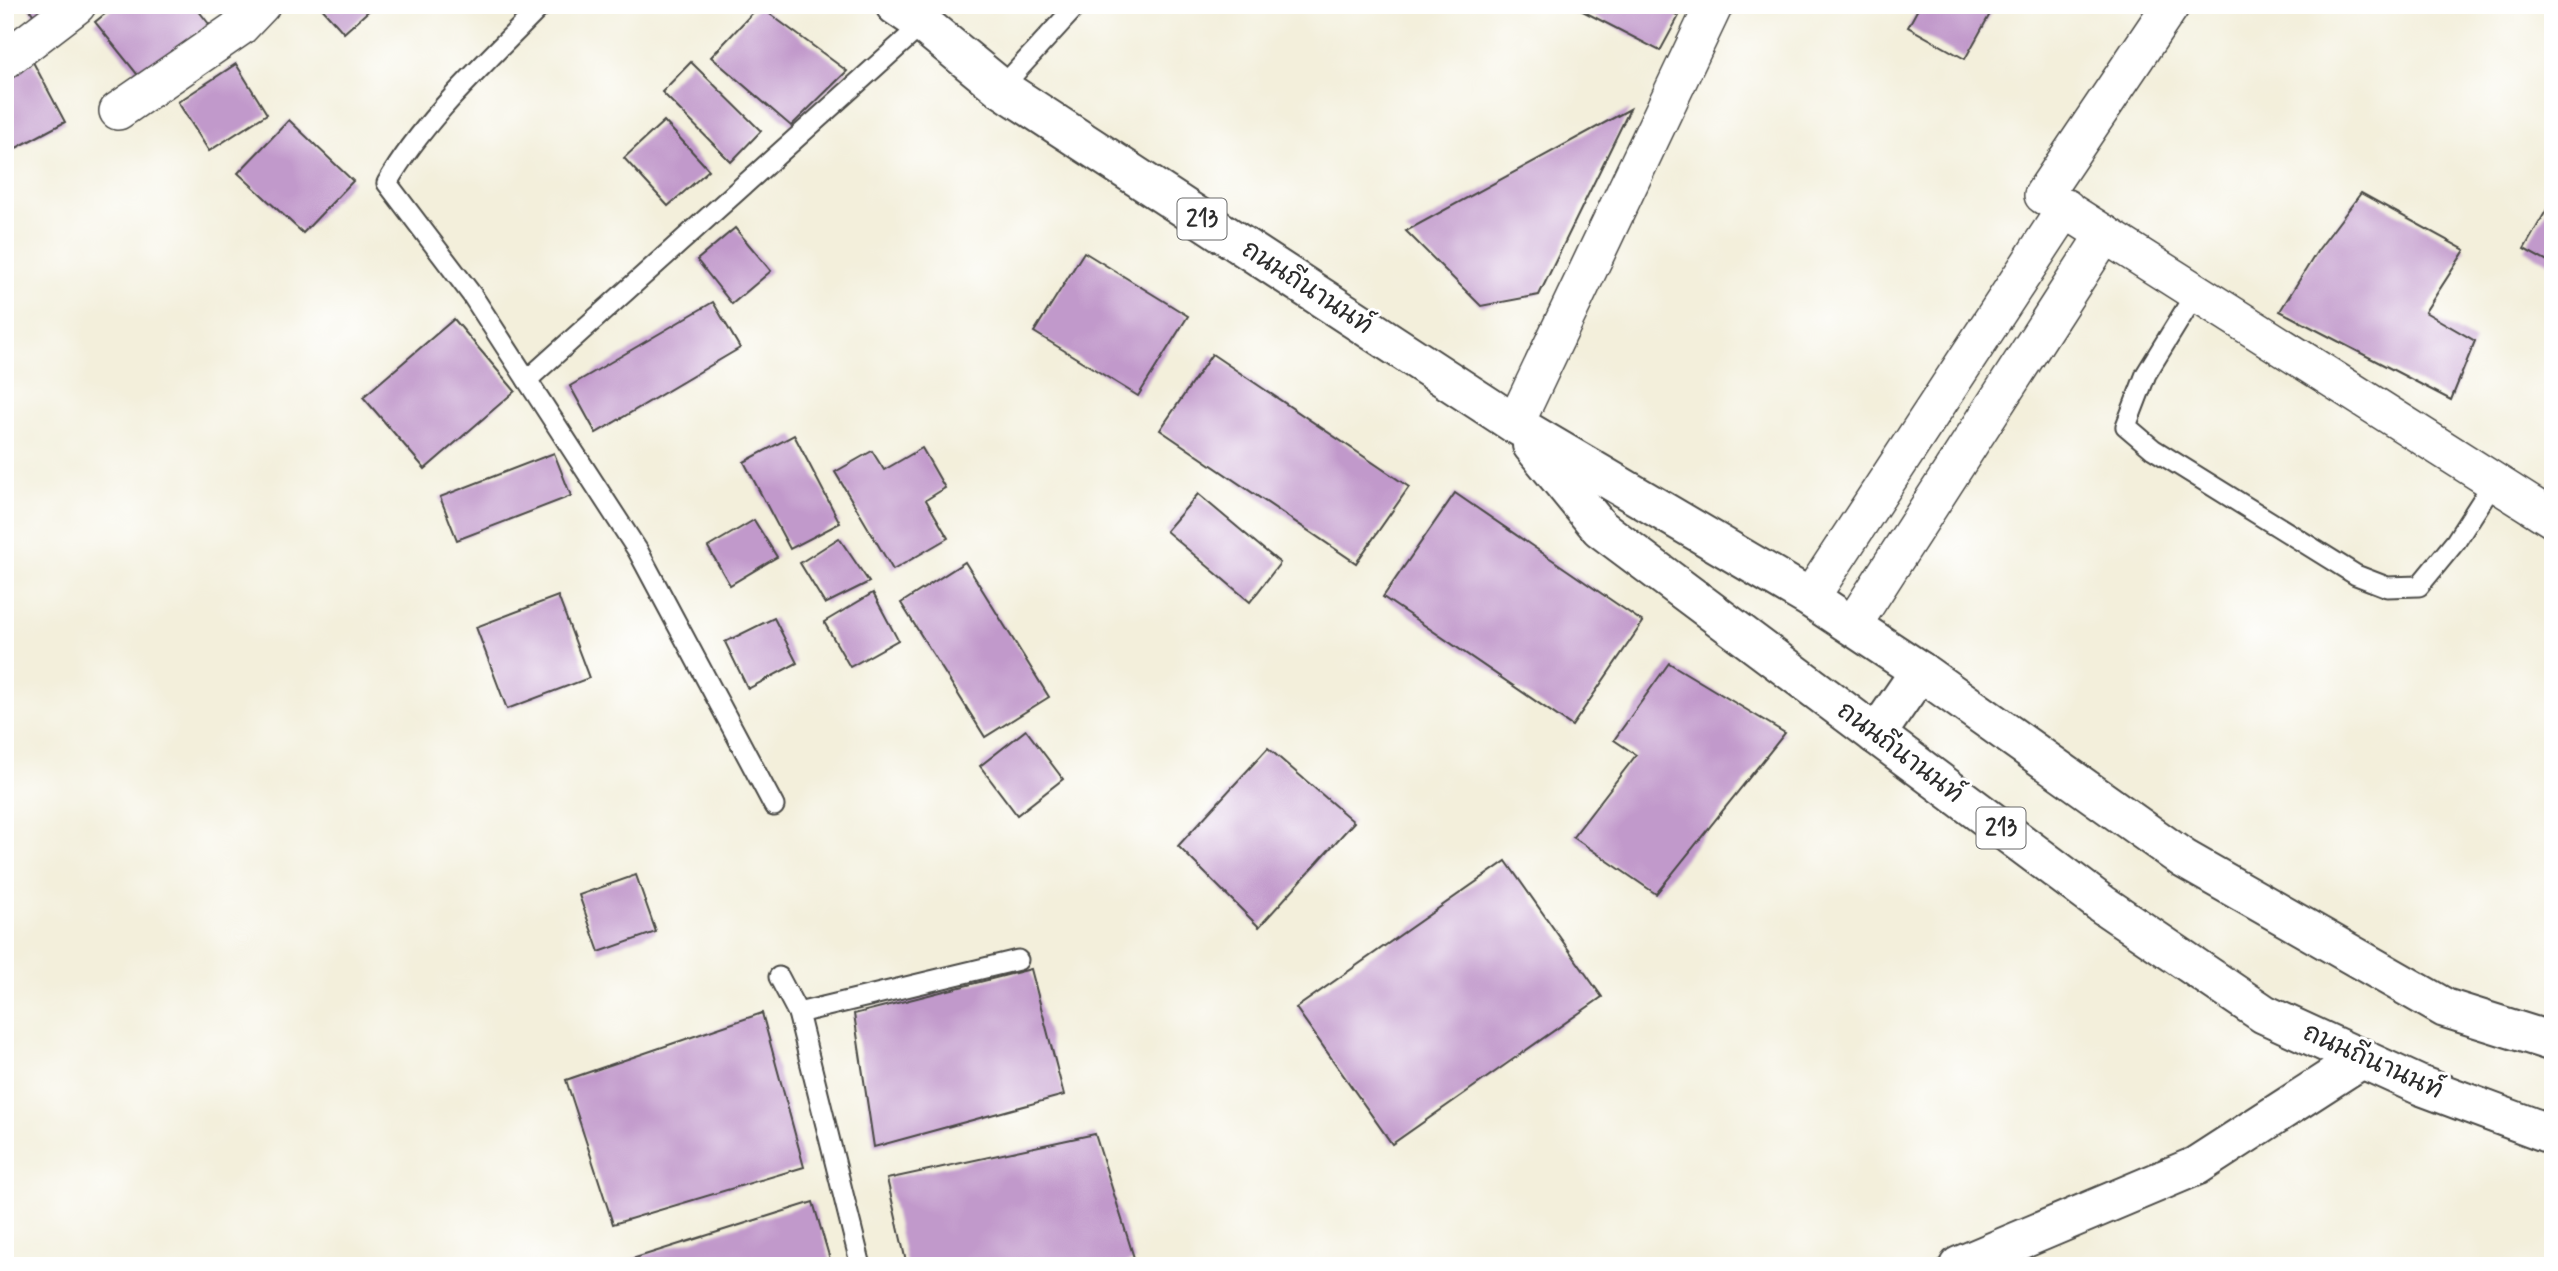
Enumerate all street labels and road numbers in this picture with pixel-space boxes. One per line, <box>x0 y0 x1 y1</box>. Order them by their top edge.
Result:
road number: 213 <box>1178 198 1226 240</box>
street label: ถนนถีนานนท์ <box>1235 232 1380 343</box>
street label: ถนนถีนานนท์ <box>1830 693 1971 812</box>
road number: 213 <box>1976 808 2025 848</box>
street label: ถนนถีนานนท์ <box>2297 1015 2449 1108</box>

